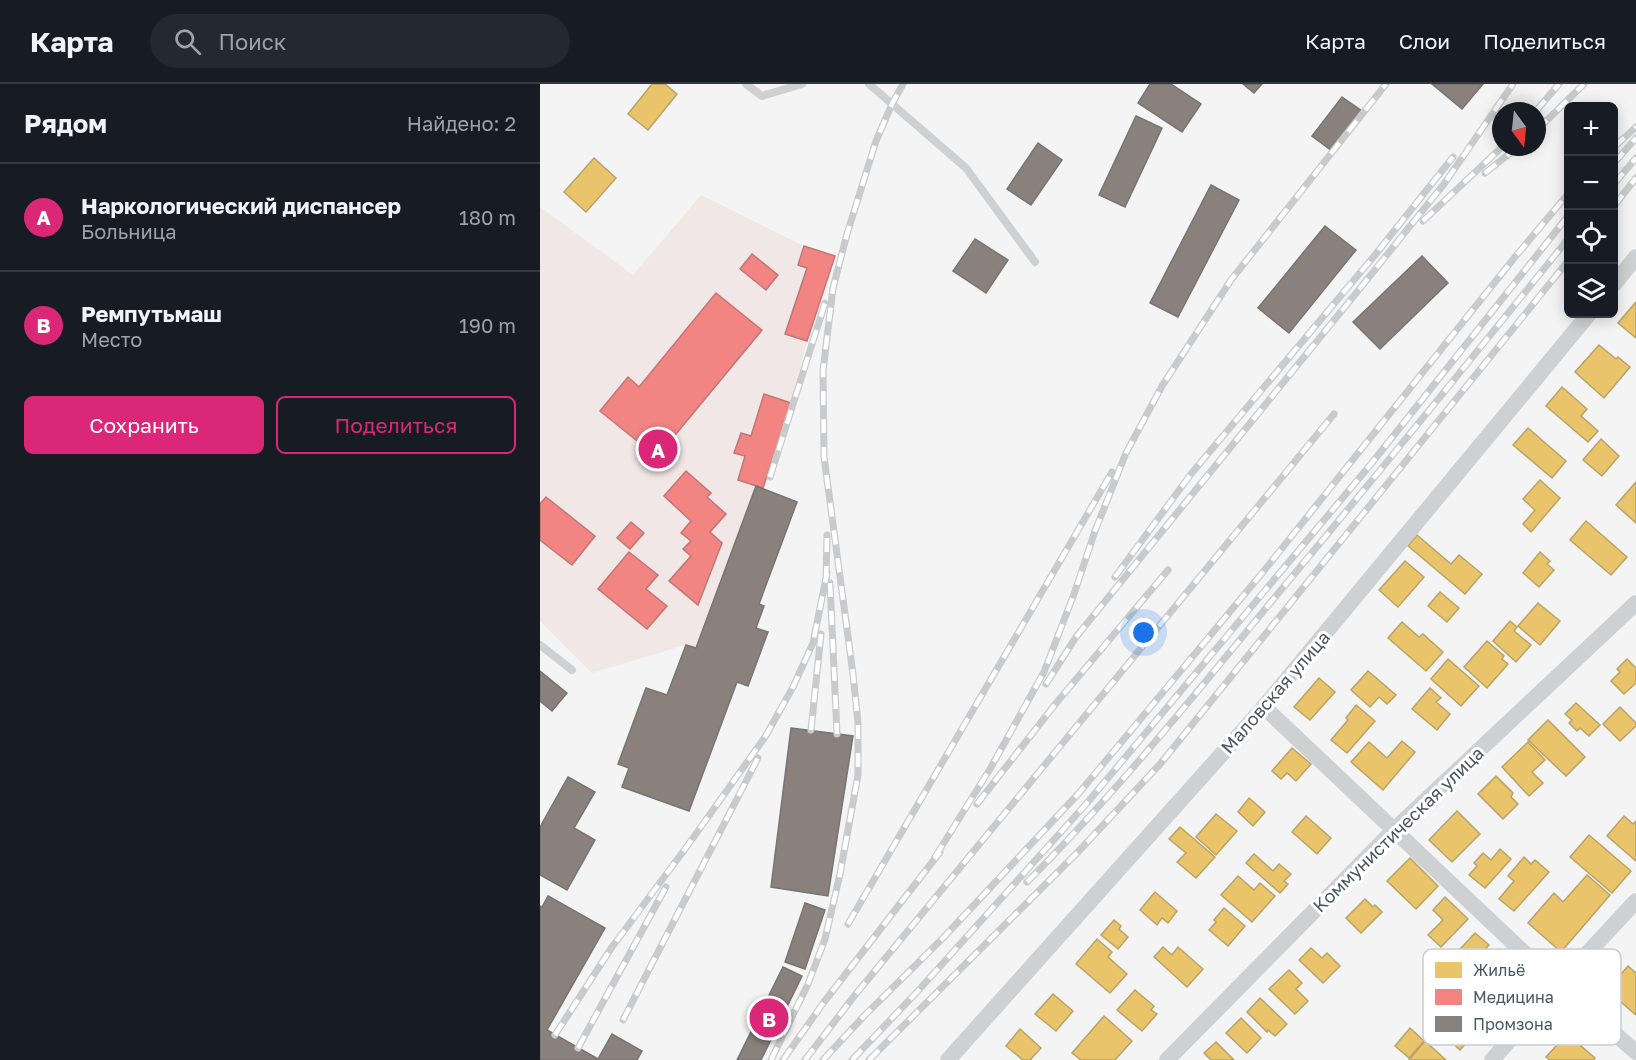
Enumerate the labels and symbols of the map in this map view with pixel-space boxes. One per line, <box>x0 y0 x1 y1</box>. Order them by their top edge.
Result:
north arrow <box>1492 102 1546 156</box>
pin: A <box>638 426 678 472</box>
your location <box>1129 618 1158 647</box>
street label: Маловская улица <box>1216 626 1334 758</box>
street label: Коммунистическая улица <box>1308 742 1488 916</box>
legend <box>1423 949 1621 1045</box>
text: Жильё <box>1473 960 1525 980</box>
text: Медицина <box>1473 987 1554 1007</box>
pin: B <box>750 996 788 1040</box>
text: Промзона <box>1473 1014 1553 1034</box>

